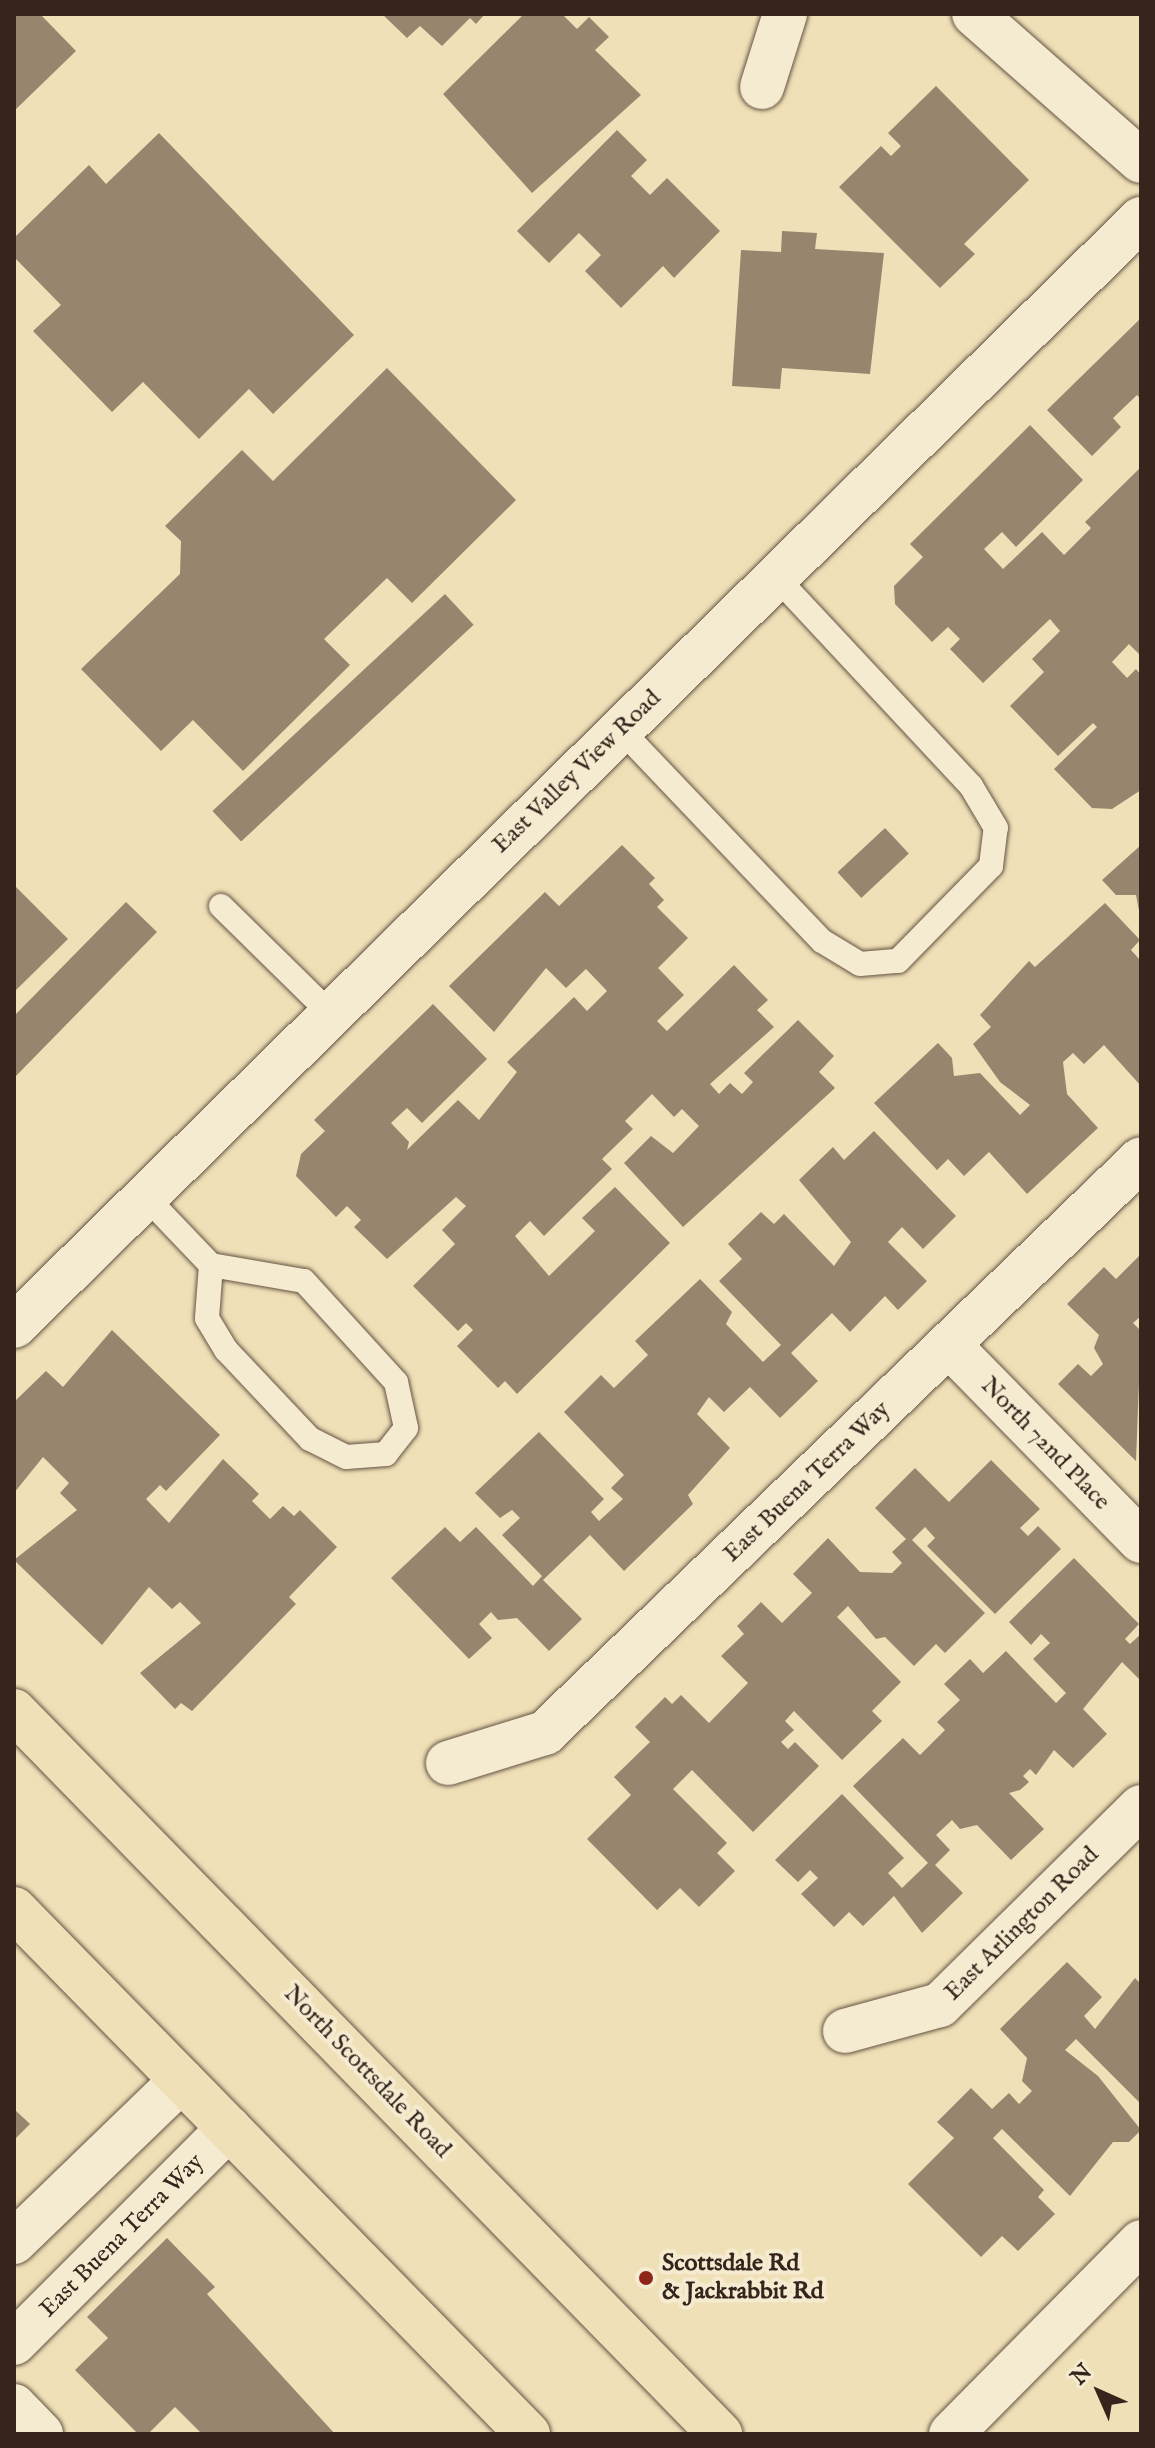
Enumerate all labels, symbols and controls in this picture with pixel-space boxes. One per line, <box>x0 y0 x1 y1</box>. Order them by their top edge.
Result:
street label: East Valley View Road <box>487 684 667 860</box>
street label: North 72nd Place <box>974 1372 1116 1516</box>
street label: East Buena Terra Way <box>718 1395 896 1569</box>
street label: East Arlington Road <box>939 1841 1105 2007</box>
street label: North Scottsdale Road <box>277 1980 457 2164</box>
street label: East Buena Terra Way <box>34 2148 210 2324</box>
place label: Scottsdale Rd & Jackrabbit Rd <box>662 2250 823 2306</box>
marker: Scottsdale Rd & Jackrabbit Rd <box>637 2269 655 2287</box>
north arrow <box>1059 2352 1139 2432</box>
text: N <box>1065 2358 1099 2392</box>

